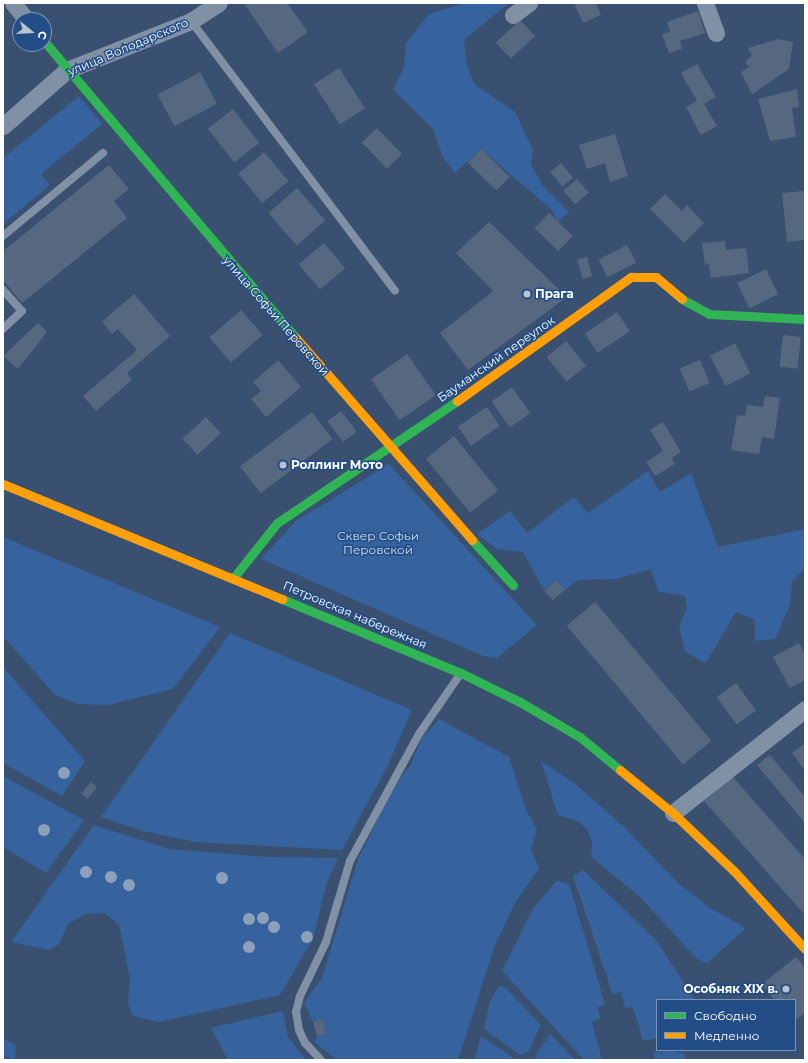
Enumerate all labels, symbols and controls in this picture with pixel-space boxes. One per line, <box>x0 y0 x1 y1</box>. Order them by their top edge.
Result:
north arrow <box>12 12 52 52</box>
street label: улица Володарского <box>66 15 190 79</box>
text: С <box>35 29 50 41</box>
street label: улица Софьи Перовской <box>220 253 332 379</box>
place label: Прага <box>535 287 574 301</box>
marker: Прага <box>522 289 532 299</box>
street label: Бауманский переулок <box>435 313 557 405</box>
place label: Роллинг Мото <box>291 458 383 472</box>
marker: Роллинг Мото <box>278 460 288 470</box>
park label: Сквер Софьи Перовской <box>337 529 419 557</box>
street label: Петровская набережная <box>281 578 429 652</box>
place label: Особняк XIX в. <box>683 982 778 996</box>
marker: Особняк XIX в. <box>781 984 791 994</box>
legend <box>656 999 796 1051</box>
text: Свободно <box>694 1008 757 1023</box>
text: Медленно <box>694 1028 759 1043</box>

